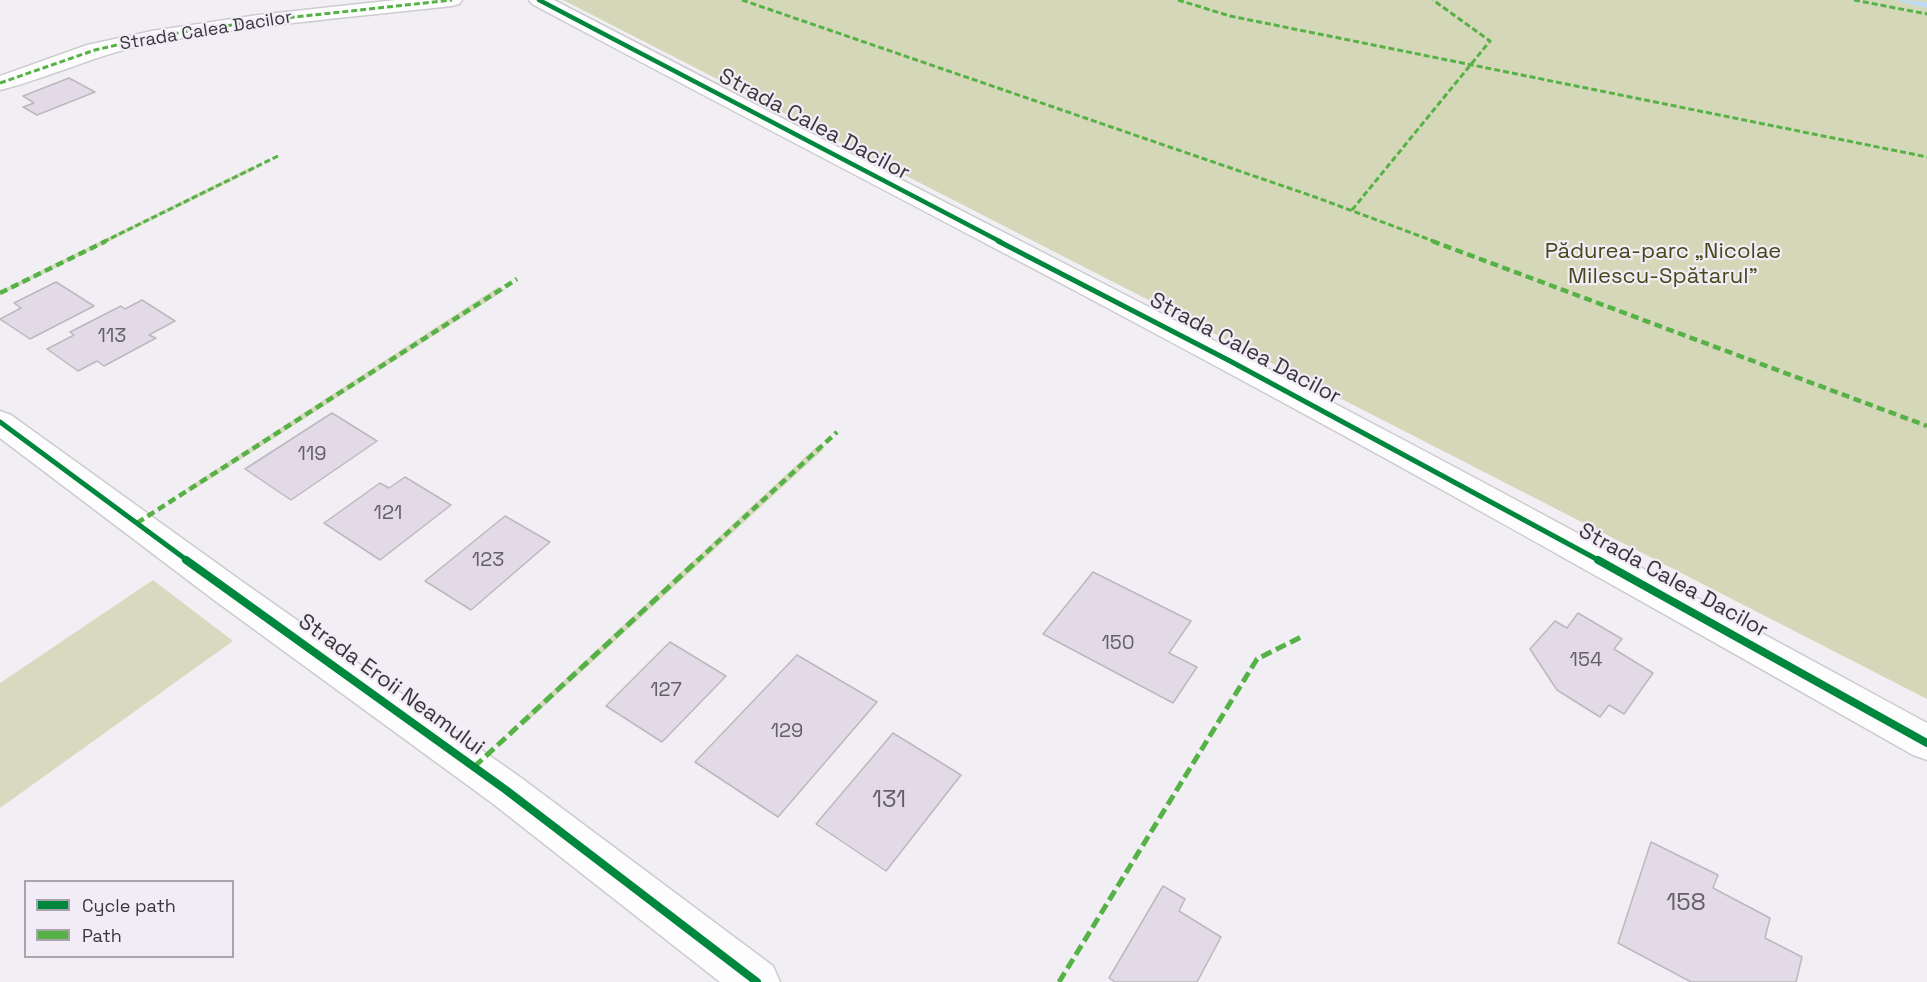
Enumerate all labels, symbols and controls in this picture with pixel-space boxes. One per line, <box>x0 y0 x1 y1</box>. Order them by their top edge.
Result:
street label: Strada Calea Dacilor <box>118 7 294 55</box>
street label: Strada Calea Dacilor <box>714 63 914 187</box>
park label: Pădurea-parc „Nicolae Milescu-Spătarul” <box>1545 239 1781 290</box>
street label: Strada Calea Dacilor <box>1145 287 1345 411</box>
house number: 113 <box>98 325 126 349</box>
house number: 119 <box>298 443 326 467</box>
house number: 121 <box>374 502 402 526</box>
street label: Strada Calea Dacilor <box>1574 518 1772 644</box>
house number: 123 <box>472 549 504 573</box>
street label: Strada Eroii Neamului <box>293 609 489 761</box>
house number: 150 <box>1101 632 1135 656</box>
house number: 154 <box>1570 649 1602 673</box>
house number: 127 <box>650 679 682 703</box>
house number: 129 <box>771 720 803 744</box>
house number: 131 <box>872 786 906 814</box>
legend <box>24 880 234 958</box>
house number: 158 <box>1666 889 1706 917</box>
text: Cycle path <box>82 894 176 917</box>
text: Path <box>82 924 122 947</box>

